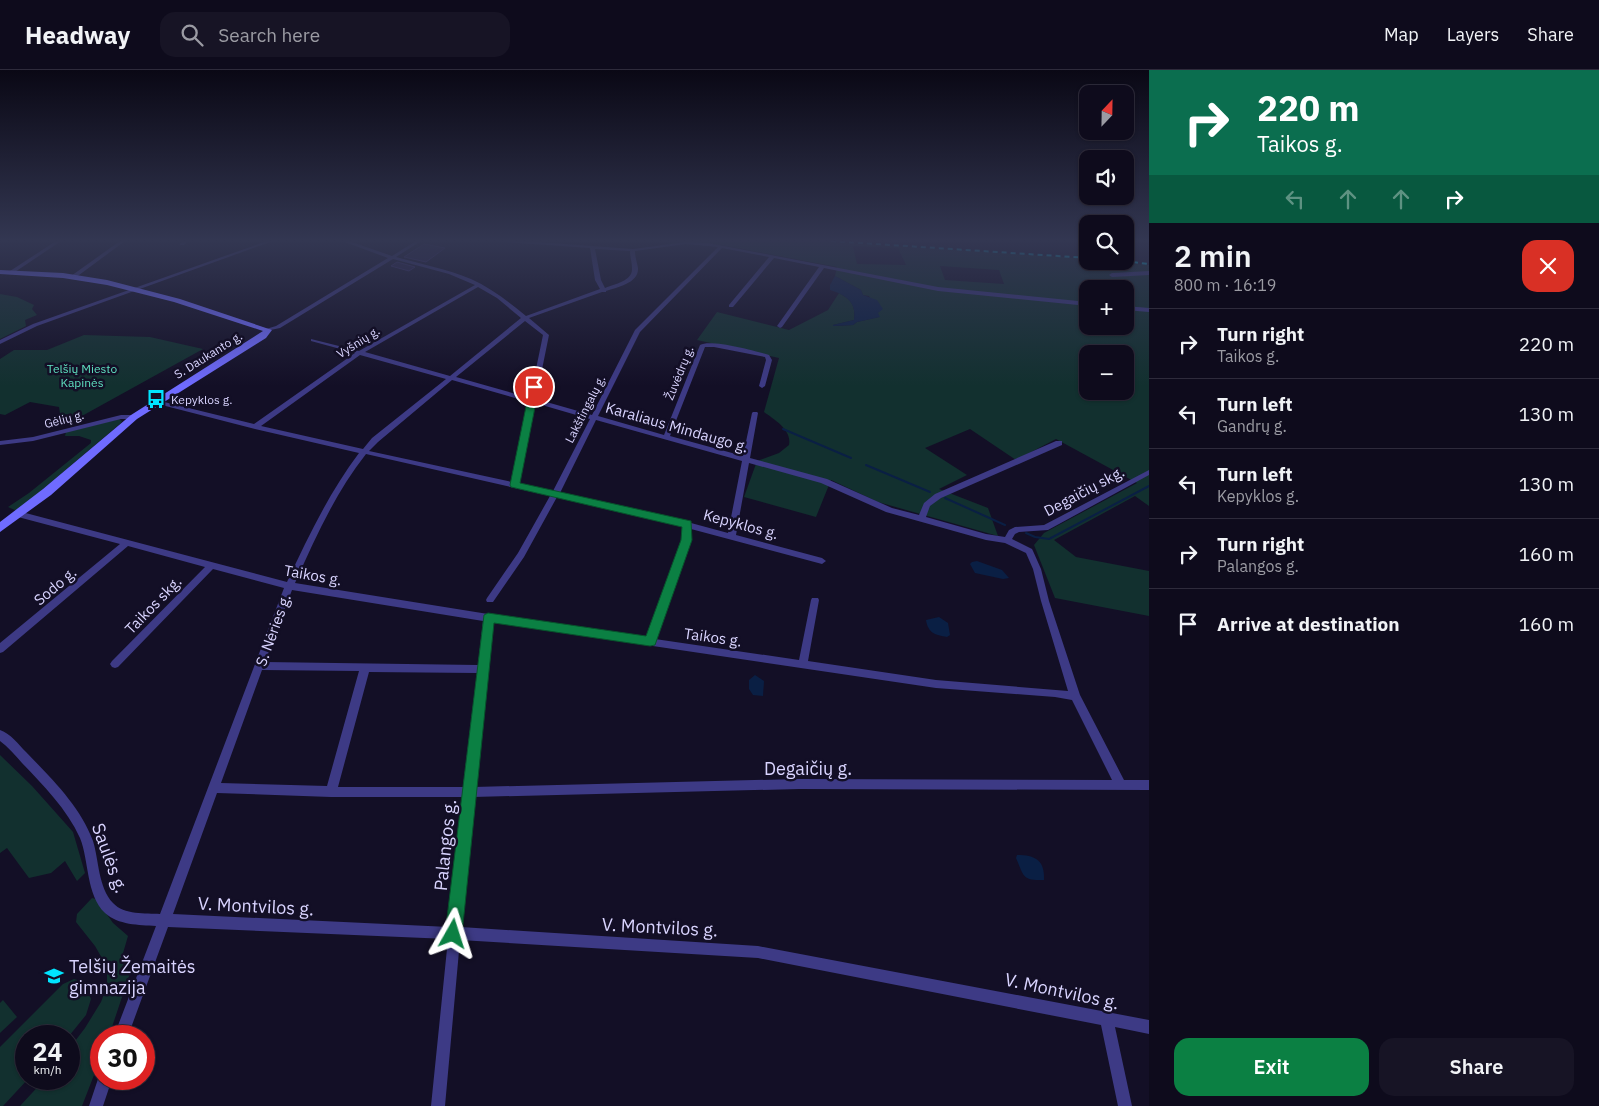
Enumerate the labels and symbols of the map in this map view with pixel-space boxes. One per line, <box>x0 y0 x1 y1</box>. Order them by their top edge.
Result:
north arrow <box>1079 85 1134 140</box>
street label: Vyšnių g. <box>334 323 382 361</box>
street label: S. Daukanto g. <box>171 328 245 382</box>
street label: Žuvėdrų g. <box>661 344 697 402</box>
park label: Telšių Miesto Kapinės <box>47 361 117 390</box>
pin <box>513 366 555 408</box>
street label: Lakštingalų g. <box>562 373 608 445</box>
bus stop icon: Kepyklos g. <box>145 388 167 410</box>
place label: Kepyklos g. <box>171 392 233 407</box>
street label: Karaliaus Mindaugo g. <box>603 398 751 456</box>
street label: Gėlių g. <box>42 407 86 431</box>
street label: Degaičių skg. <box>1040 462 1128 520</box>
street label: Kepyklos g. <box>701 505 781 543</box>
street label: Taikos g. <box>283 561 343 589</box>
street label: Sodo g. <box>30 563 80 609</box>
street label: Taikos skg. <box>121 572 185 638</box>
street label: S. Nėries g. <box>251 591 295 669</box>
street label: Taikos g. <box>683 624 743 650</box>
street label: Degaičių g. <box>764 757 852 780</box>
street label: Palangos g. <box>429 798 461 892</box>
street label: Saulės g. <box>87 820 133 896</box>
street label: V. Montvilos g. <box>197 891 315 921</box>
position arrow <box>426 907 478 959</box>
street label: V. Montvilos g. <box>601 912 719 942</box>
place label: Telšių Žemaitės gimnazija <box>69 955 196 999</box>
school or university icon: Telšių Žemaitės gimnazija <box>43 965 65 987</box>
street label: V. Montvilos g. <box>1003 968 1121 1014</box>
speed limit sign: 30 <box>90 1025 155 1090</box>

